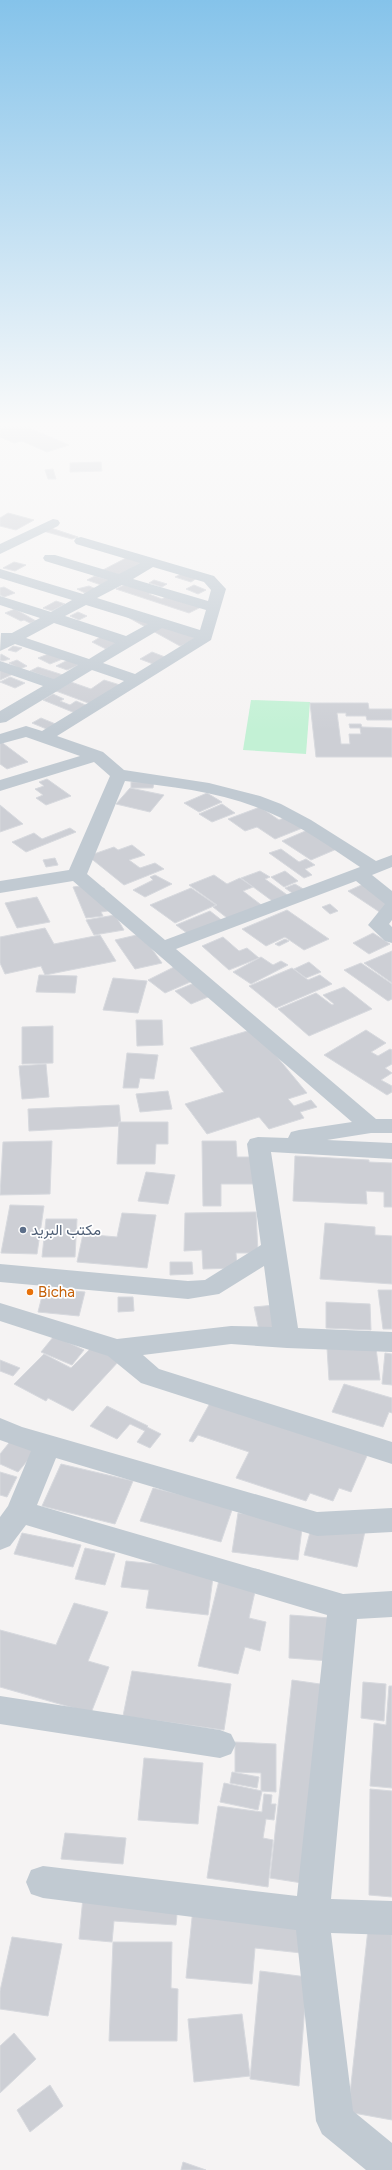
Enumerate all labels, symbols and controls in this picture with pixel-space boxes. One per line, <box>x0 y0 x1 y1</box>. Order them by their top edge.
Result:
place label: مكتب البريد <box>31 1221 101 1239</box>
marker: مكتب البريد <box>18 1225 28 1235</box>
place label: Bicha <box>38 1283 75 1301</box>
marker: Bicha <box>25 1287 35 1297</box>

